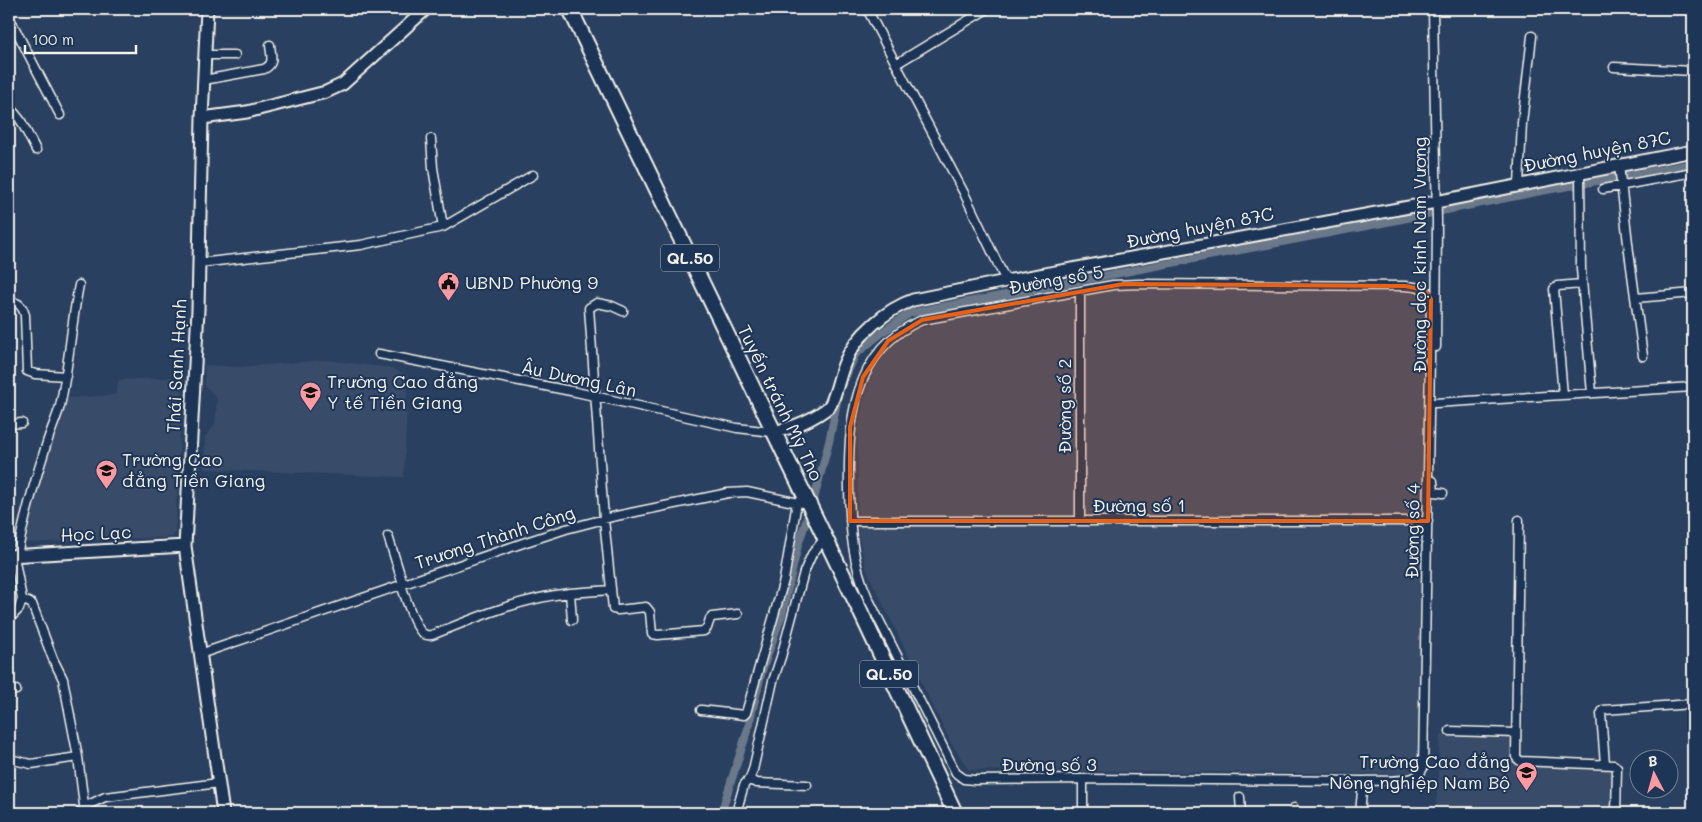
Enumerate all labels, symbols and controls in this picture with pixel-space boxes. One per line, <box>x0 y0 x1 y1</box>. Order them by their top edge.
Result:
scale bar <box>25 22 136 54</box>
text: 100 m <box>32 29 74 49</box>
street label: Đường huyện 87C <box>1521 125 1673 177</box>
street label: Đường dọc kinh Nam Vương <box>1407 137 1431 373</box>
street label: Đường huyện 87C <box>1124 201 1276 253</box>
road number: QL.50 <box>661 244 719 272</box>
street label: Đường số 5 <box>1007 259 1105 299</box>
place label: UBND Phường 9 <box>465 270 598 294</box>
public building icon: UBND Phường 9 <box>437 271 461 302</box>
street label: Thái Sanh Hạnh <box>161 298 191 434</box>
street label: Tuyến tránh Mỹ Tho <box>733 321 829 485</box>
street label: Âu Dương Lân <box>519 354 639 402</box>
street label: Đường số 2 <box>1052 359 1076 453</box>
place label: Trường Cao đẳng Y tế Tiền Giang <box>327 369 478 414</box>
school or university icon: Trường Cao đẳng Y tế Tiền Giang <box>299 380 323 411</box>
place label: Trường Cao đẳng Tiền Giang <box>122 447 265 492</box>
school or university icon: Trường Cao đẳng Tiền Giang <box>94 458 118 489</box>
street label: Đường số 4 <box>1399 483 1425 579</box>
street label: Đường số 1 <box>1093 493 1185 517</box>
street label: Trương Thành Công <box>412 500 578 574</box>
street label: Học Lạc <box>60 519 132 547</box>
road number: QL.50 <box>860 661 918 688</box>
place label: Trường Cao đẳng Nông nghiệp Nam Bộ <box>1329 749 1510 794</box>
north arrow <box>1630 750 1680 800</box>
text: B <box>1647 751 1658 771</box>
street label: Đường số 3 <box>1001 752 1097 776</box>
school or university icon: Trường Cao đẳng Nông nghiệp Nam Bộ <box>1514 760 1538 791</box>

